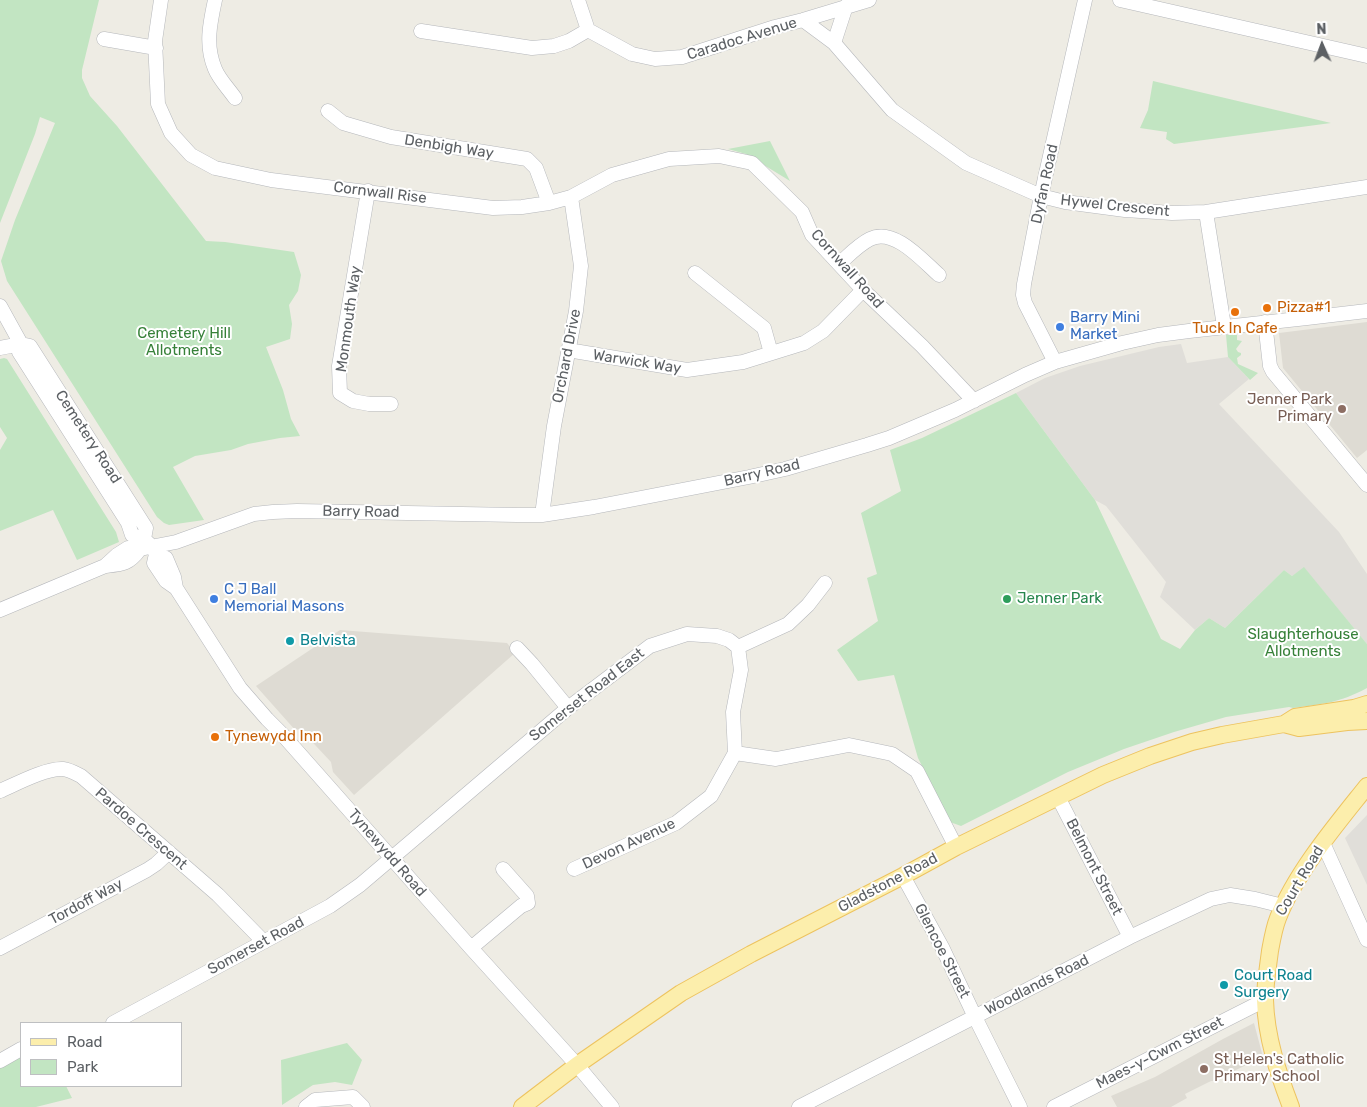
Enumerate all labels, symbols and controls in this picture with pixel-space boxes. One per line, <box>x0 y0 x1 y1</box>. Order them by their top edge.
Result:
street label: Caradoc Avenue <box>685 14 799 64</box>
north arrow <box>1297 20 1347 70</box>
text: N <box>1316 21 1327 38</box>
street label: Denbigh Way <box>403 131 495 163</box>
street label: Dyfan Road <box>1028 143 1062 225</box>
street label: Cornwall Rise <box>332 178 428 208</box>
street label: Hywel Crescent <box>1060 191 1170 221</box>
street label: Cornwall Road <box>807 226 887 312</box>
street label: Monmouth Way <box>333 265 365 373</box>
place label: Pizza#1 <box>1277 299 1331 317</box>
marker: Pizza#1 <box>1261 302 1273 314</box>
marker: Tuck In Cafe <box>1229 306 1241 318</box>
street label: Orchard Drive <box>549 307 585 405</box>
place label: Barry Mini Market <box>1070 309 1140 344</box>
place label: Tuck In Cafe <box>1192 320 1278 338</box>
marker: Barry Mini Market <box>1054 321 1066 333</box>
park label: Cemetery Hill Allotments <box>137 325 231 360</box>
street label: Warwick Way <box>592 346 682 378</box>
street label: Cemetery Road <box>51 387 125 487</box>
place label: Jenner Park Primary <box>1247 391 1332 426</box>
marker: Jenner Park Primary <box>1336 403 1348 415</box>
street label: Barry Road <box>722 456 802 490</box>
street label: Barry Road <box>322 502 400 522</box>
place label: C J Ball Memorial Masons <box>224 581 344 616</box>
place label: Jenner Park <box>1017 590 1102 608</box>
marker: C J Ball Memorial Masons <box>208 593 220 605</box>
marker: Jenner Park <box>1001 593 1013 605</box>
park label: Slaughterhouse Allotments <box>1247 626 1359 661</box>
place label: Belvista <box>300 632 356 650</box>
marker: Belvista <box>284 635 296 647</box>
street label: Somerset Road East <box>526 645 648 745</box>
place label: Tynewydd Inn <box>225 728 322 746</box>
marker: Tynewydd Inn <box>209 731 221 743</box>
street label: Pardoe Crescent <box>91 784 191 874</box>
street label: Tynewydd Road <box>344 806 430 900</box>
street label: Devon Avenue <box>580 815 678 873</box>
street label: Belmont Street <box>1062 816 1126 918</box>
street label: Court Road <box>1272 843 1328 919</box>
street label: Gladstone Road <box>835 849 941 917</box>
street label: Tordoff Way <box>46 875 126 929</box>
street label: Glencoe Street <box>910 901 974 1001</box>
street label: Somerset Road <box>205 913 307 979</box>
street label: Woodlands Road <box>982 951 1092 1019</box>
place label: Court Road Surgery <box>1234 967 1312 1002</box>
marker: Court Road Surgery <box>1218 979 1230 991</box>
street label: Maes-y-Cwm Street <box>1093 1013 1227 1093</box>
legend <box>20 1022 182 1087</box>
text: Road <box>67 1033 103 1051</box>
place label: St Helen's Catholic Primary School <box>1214 1051 1344 1086</box>
text: Park <box>67 1058 98 1076</box>
marker: St Helen's Catholic Primary School <box>1198 1063 1210 1075</box>

